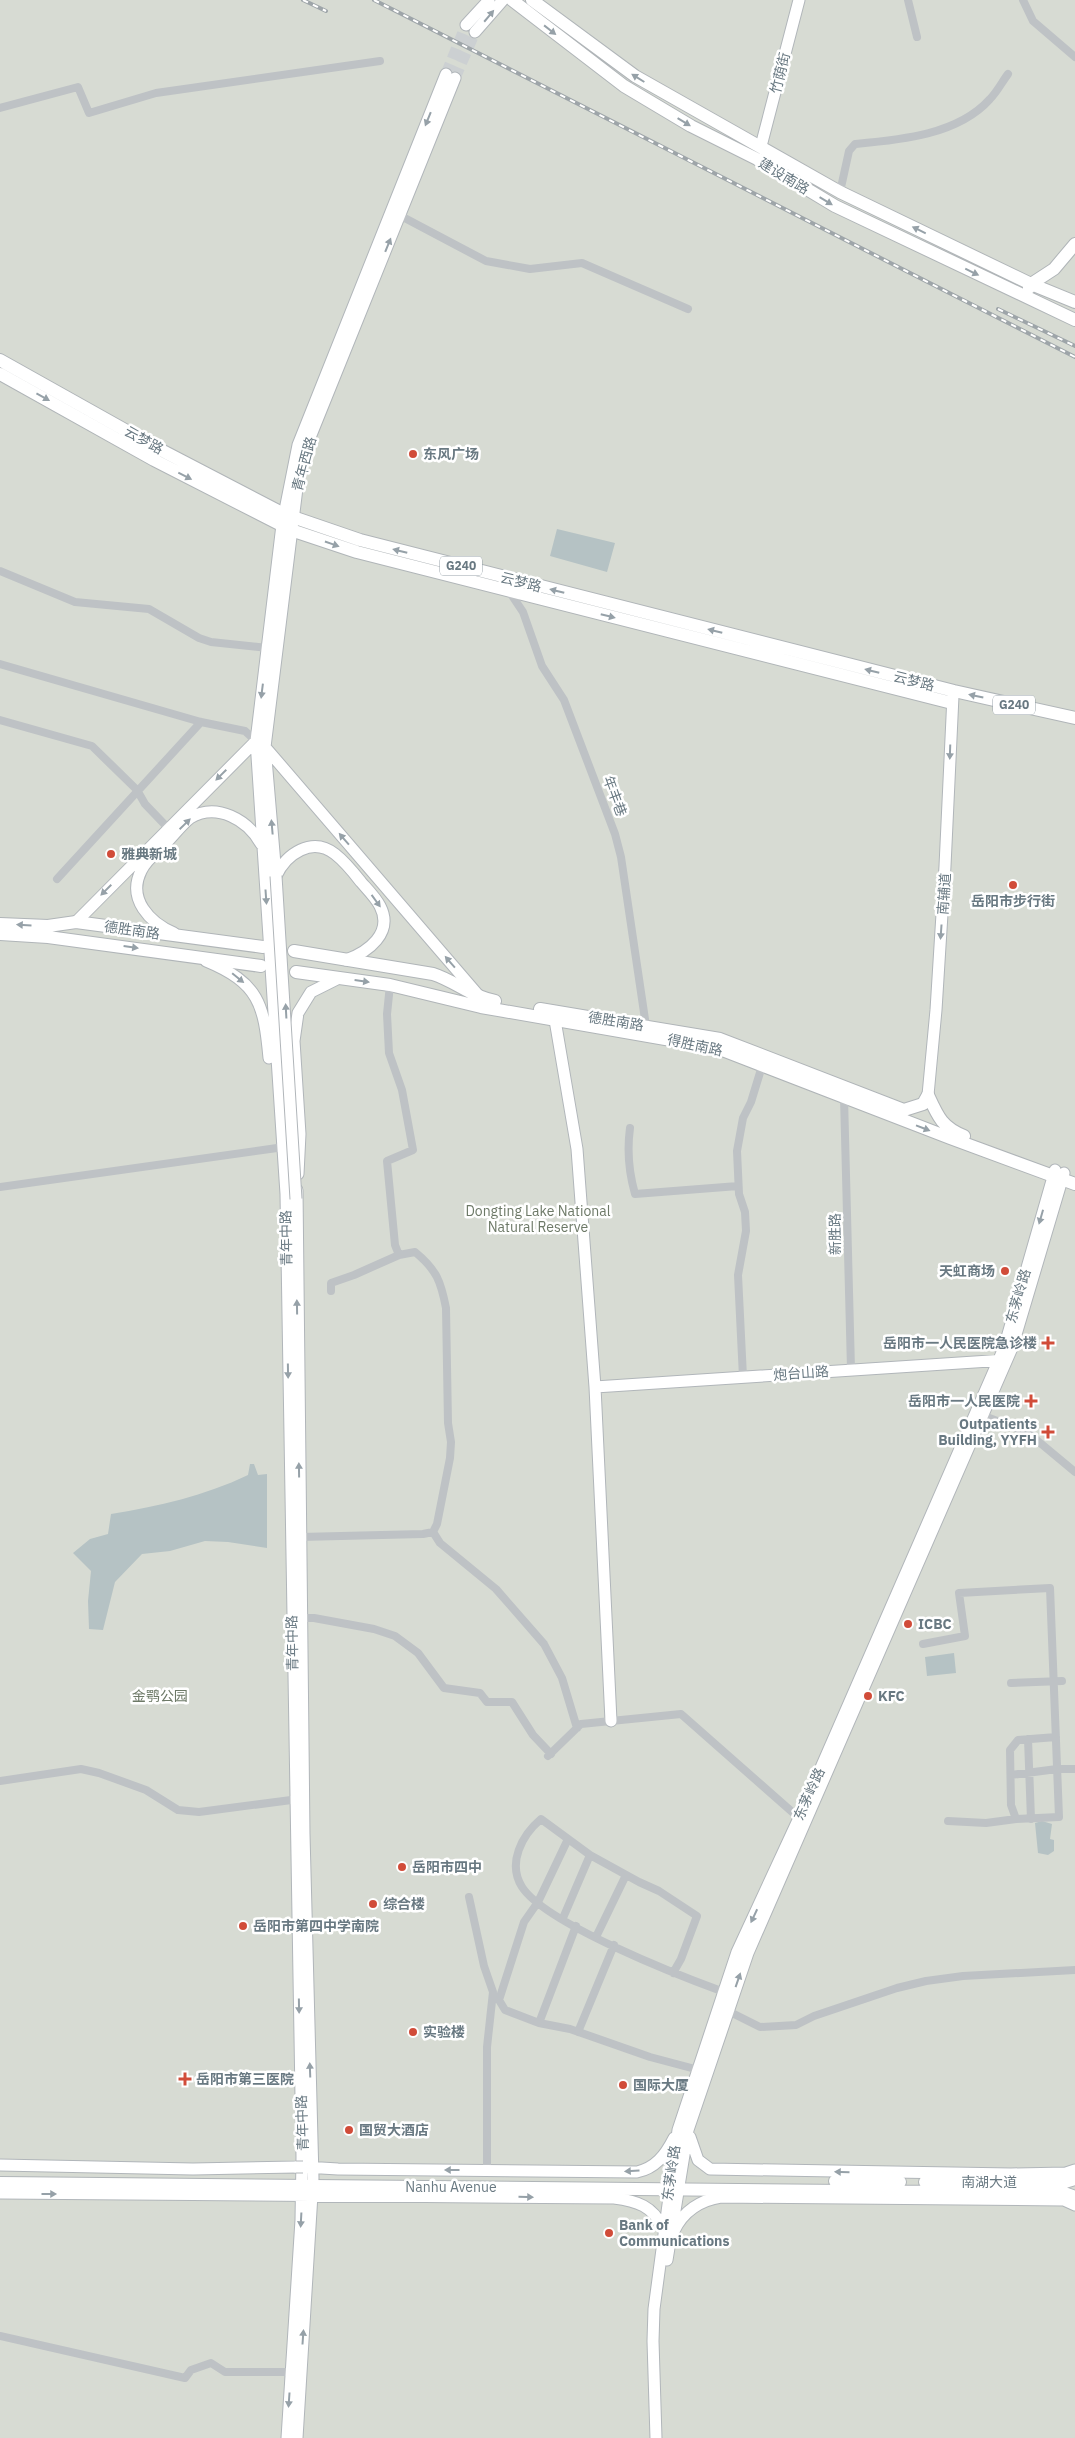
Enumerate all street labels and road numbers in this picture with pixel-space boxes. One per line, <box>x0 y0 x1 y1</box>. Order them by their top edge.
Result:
street label: 竹荫街 <box>766 50 794 96</box>
street label: 建设南路 <box>755 154 813 198</box>
street label: 云梦路 <box>121 422 167 458</box>
street label: 青年西路 <box>288 435 320 493</box>
road number: G240 <box>440 556 482 576</box>
street label: 云梦路 <box>498 568 544 596</box>
street label: 云梦路 <box>891 667 937 695</box>
road number: G240 <box>993 696 1035 714</box>
street label: 年丰巷 <box>599 773 631 819</box>
street label: 南辅道 <box>934 872 954 916</box>
street label: 德胜南路 <box>103 917 161 943</box>
street label: 德胜南路 <box>587 1008 645 1034</box>
street label: 得胜南路 <box>666 1030 724 1060</box>
street label: 青年中路 <box>277 1210 295 1266</box>
street label: 新胜路 <box>826 1213 844 1255</box>
street label: 东茅岭路 <box>1002 1267 1034 1325</box>
street label: 炮台山路 <box>772 1362 830 1384</box>
street label: 青年中路 <box>283 1615 301 1671</box>
street label: 东茅岭路 <box>789 1765 829 1823</box>
street label: 青年中路 <box>292 2095 312 2151</box>
street label: 东茅岭路 <box>658 2144 684 2202</box>
street label: 南湖大道 <box>961 2173 1017 2191</box>
street label: Nanhu Avenue <box>405 2178 497 2196</box>

